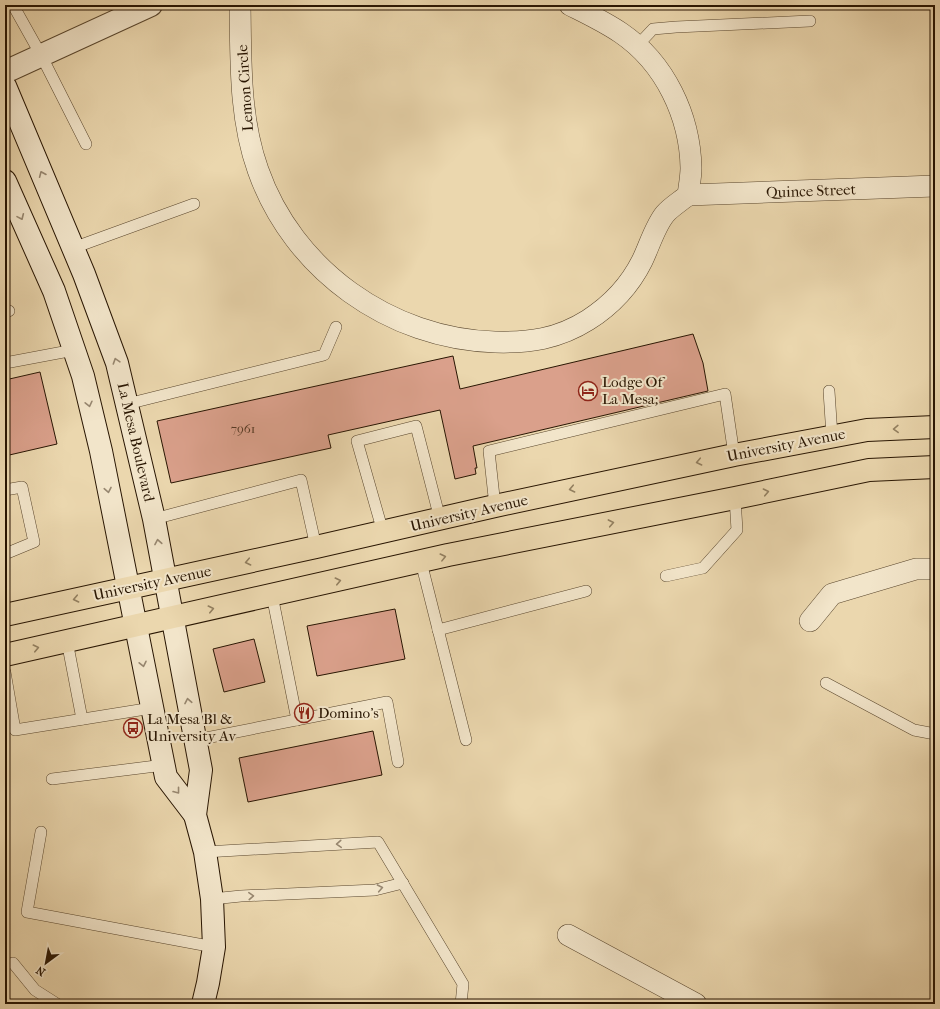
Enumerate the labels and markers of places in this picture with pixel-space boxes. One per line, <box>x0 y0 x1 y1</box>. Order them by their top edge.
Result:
place label: Lodge Of La Mesa; <box>602 373 665 408</box>
hotel icon: Lodge Of La Mesa; <box>577 380 599 402</box>
restaurant icon: Domino's <box>293 702 315 724</box>
place label: Domino's <box>318 704 379 722</box>
place label: La Mesa Bl & University Av <box>147 710 236 745</box>
bus stop icon: La Mesa Bl & University Av <box>122 717 144 739</box>

